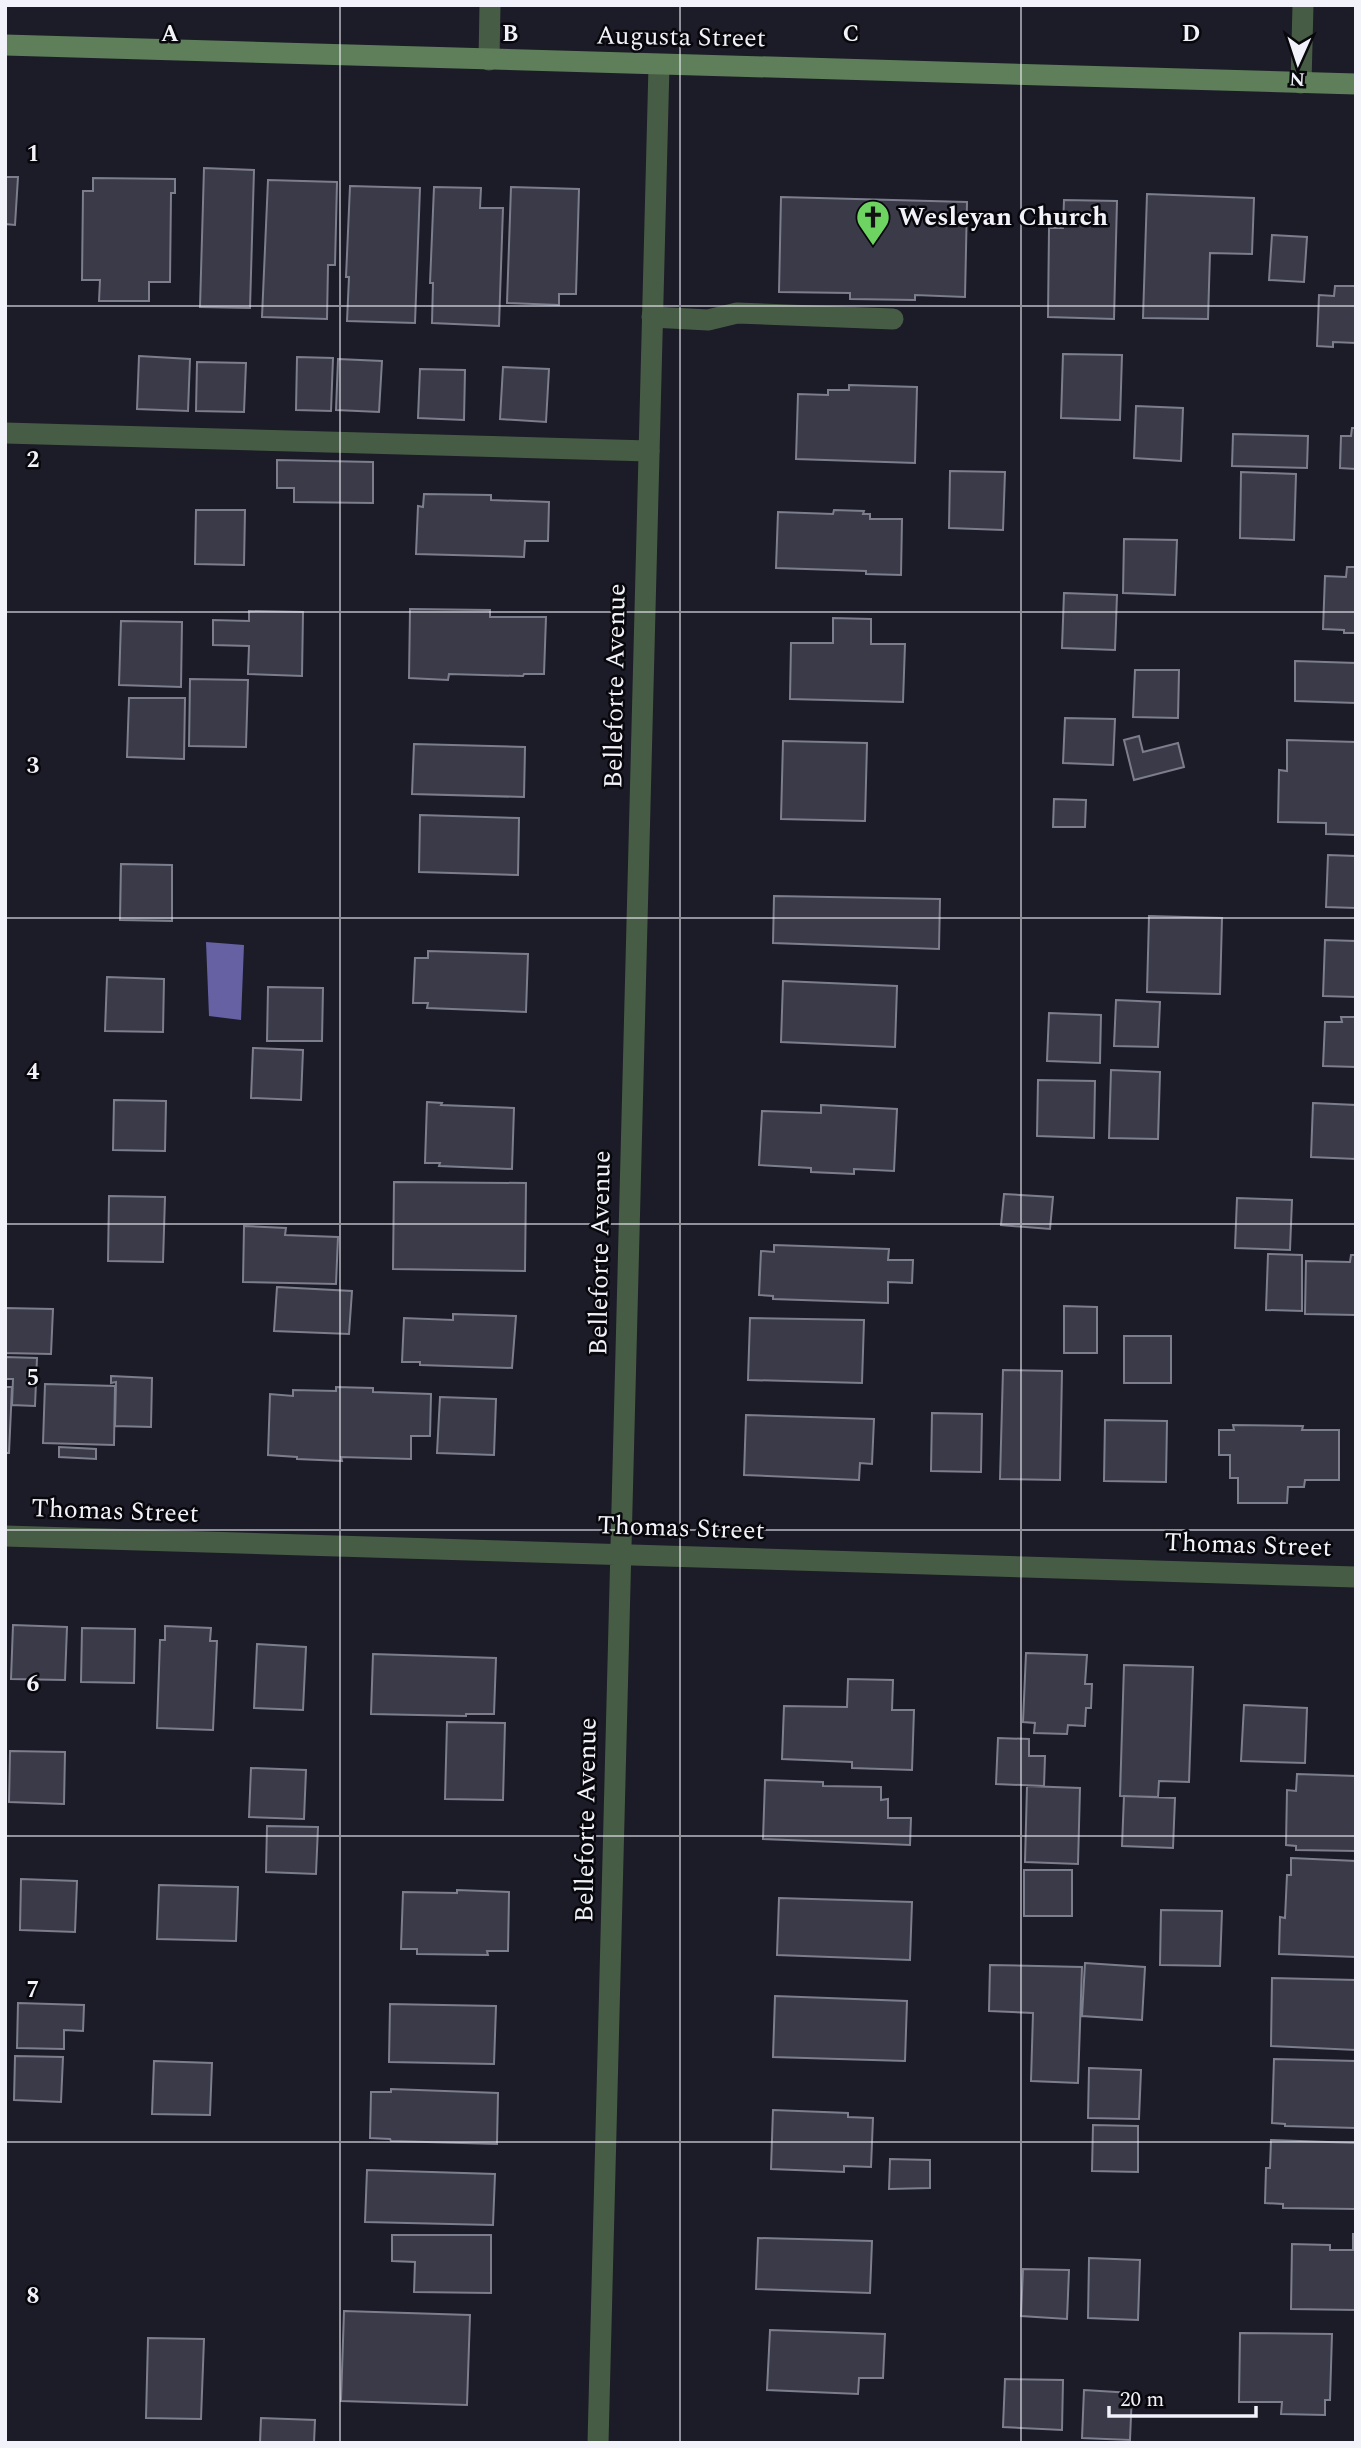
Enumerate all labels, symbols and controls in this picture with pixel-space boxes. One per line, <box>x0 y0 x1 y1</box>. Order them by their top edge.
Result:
street label: Augusta Street <box>596 16 766 58</box>
text: A <box>161 17 179 52</box>
text: B <box>502 17 518 52</box>
text: C <box>843 17 859 52</box>
text: D <box>1182 17 1200 52</box>
north arrow <box>1263 28 1333 98</box>
text: N <box>1289 64 1306 93</box>
text: 1 <box>27 137 39 172</box>
place label: Wesleyan Church <box>898 197 1108 237</box>
church icon: Wesleyan Church <box>854 198 892 247</box>
text: 2 <box>27 443 40 478</box>
street label: Belleforte Avenue <box>593 583 637 789</box>
text: 3 <box>27 749 40 784</box>
text: 4 <box>27 1055 40 1090</box>
street label: Belleforte Avenue <box>578 1150 622 1356</box>
text: 5 <box>27 1361 39 1396</box>
street label: Thomas Street <box>31 1488 199 1534</box>
street label: Thomas Street <box>597 1505 765 1551</box>
street label: Thomas Street <box>1164 1522 1332 1568</box>
text: 6 <box>27 1667 40 1702</box>
street label: Belleforte Avenue <box>564 1717 608 1923</box>
text: 7 <box>27 1973 39 2008</box>
text: 8 <box>27 2279 39 2314</box>
scale bar <box>1109 2374 1256 2418</box>
text: 20 m <box>1120 2384 1164 2416</box>

